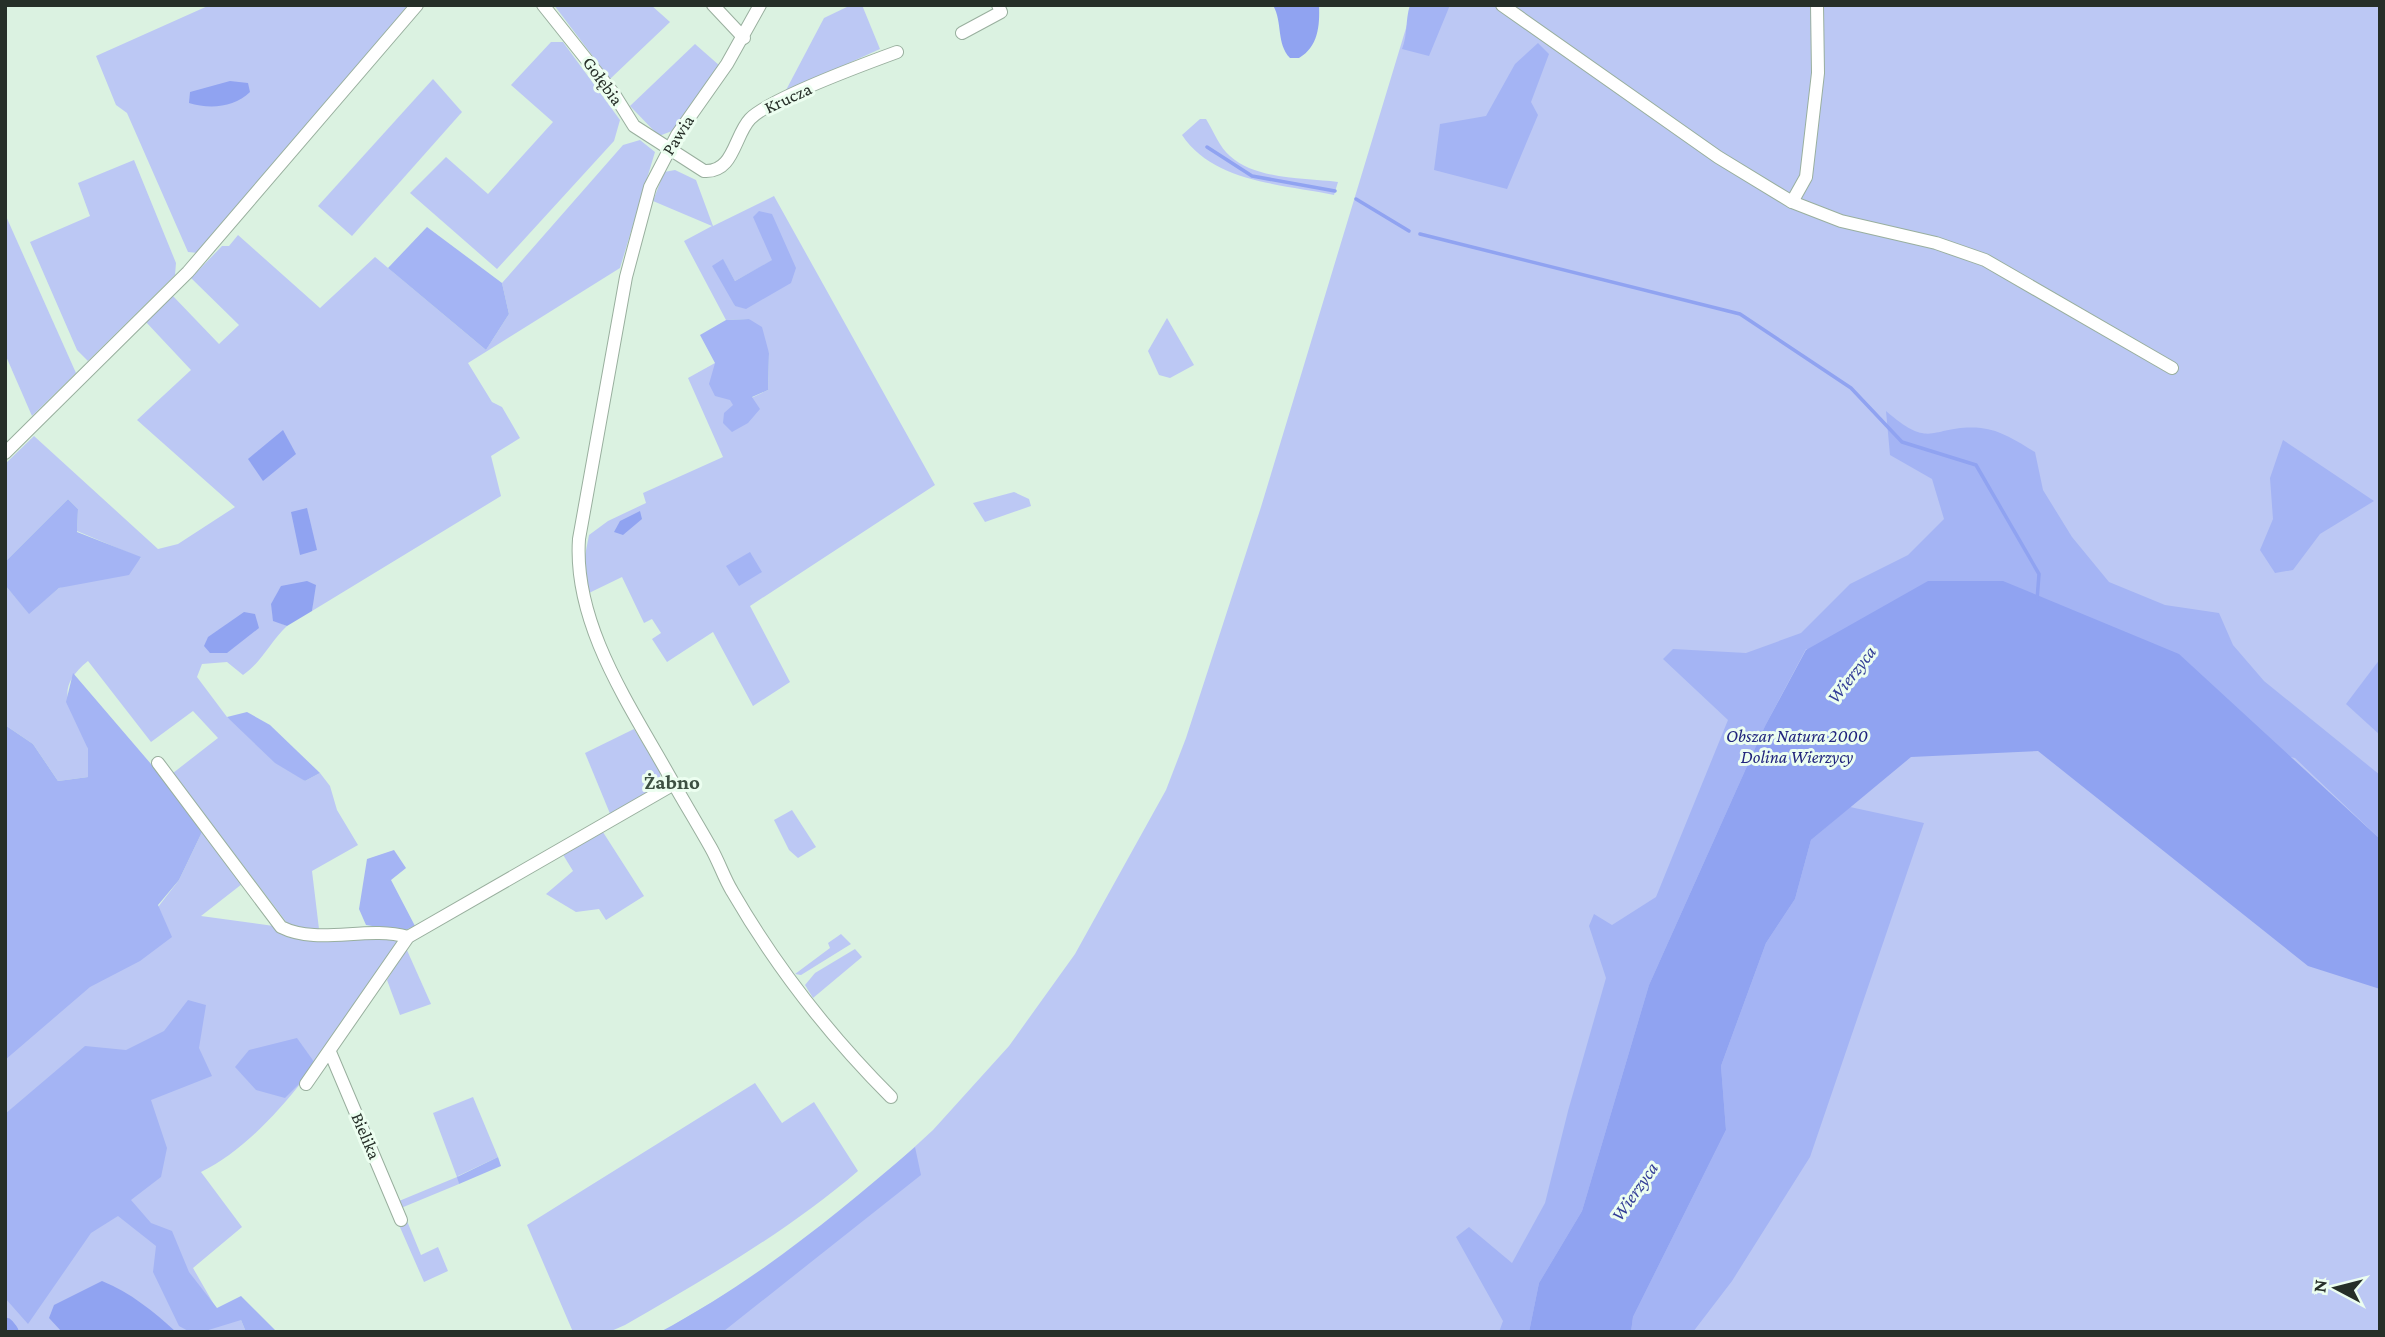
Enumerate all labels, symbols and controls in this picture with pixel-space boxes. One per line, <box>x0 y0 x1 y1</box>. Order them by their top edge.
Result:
street label: Gołębia <box>579 53 627 109</box>
street label: Krucza <box>761 78 815 118</box>
street label: Pawia <box>658 111 698 159</box>
water label: Wierzyca <box>1823 641 1880 707</box>
park label: Obszar Natura 2000 Dolina Wierzycy <box>1726 726 1868 767</box>
district label: Żabno <box>644 770 700 794</box>
street label: Bielika <box>347 1110 385 1162</box>
water label: Wierzyca <box>1607 1158 1662 1225</box>
north arrow <box>2301 1253 2371 1323</box>
text: N <box>2308 1278 2331 1294</box>

